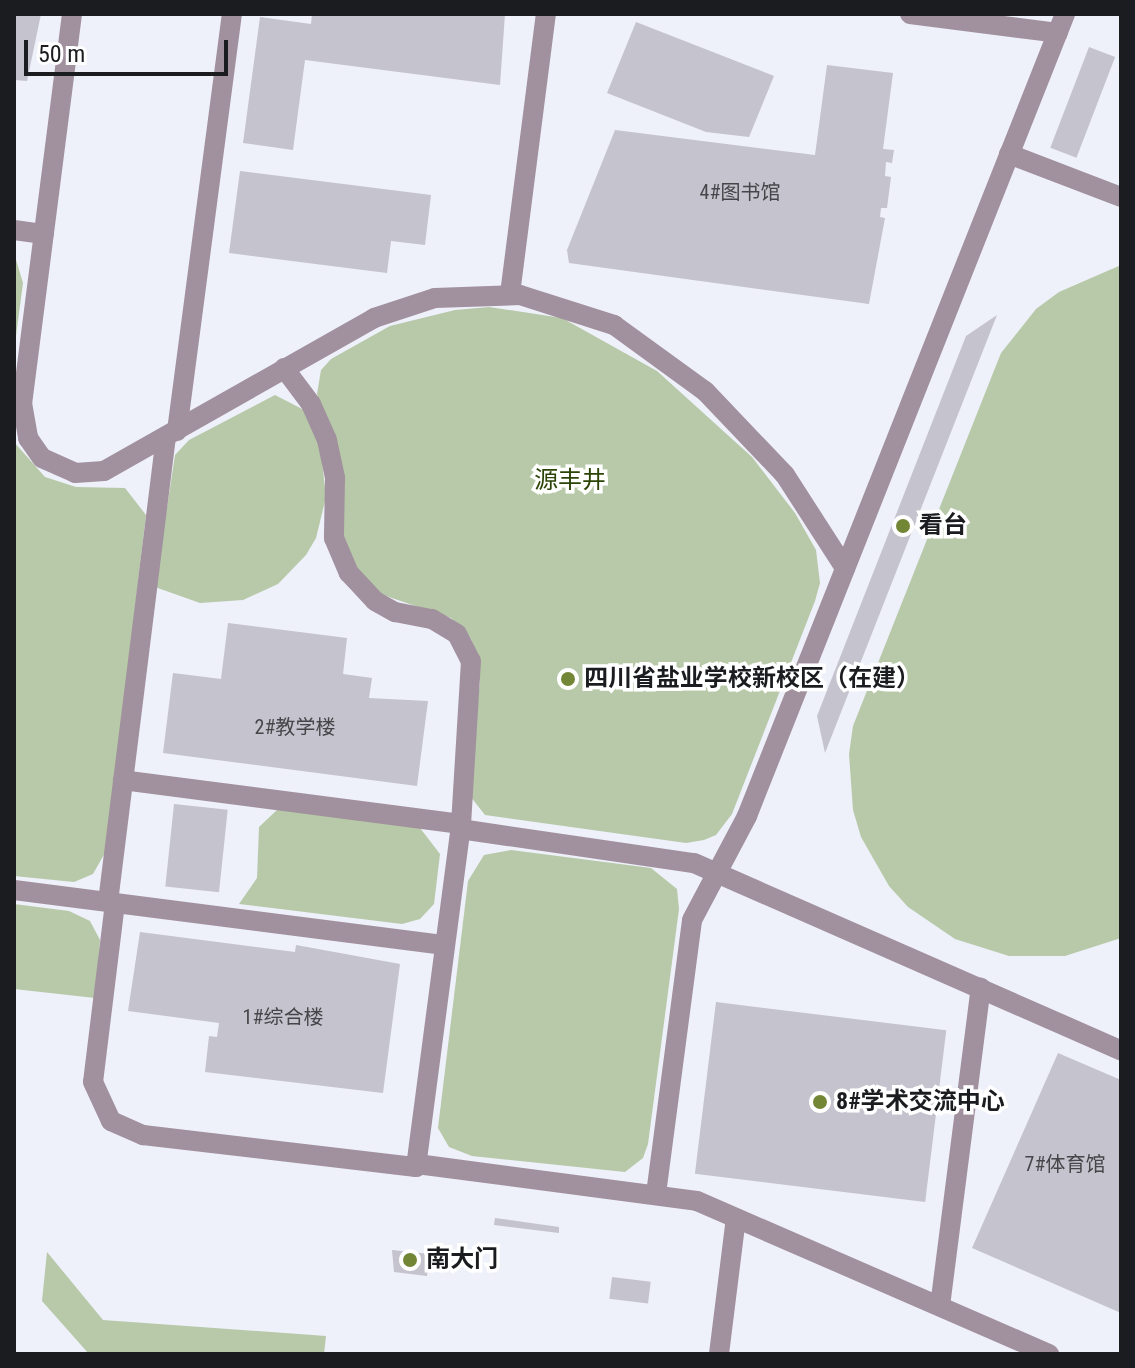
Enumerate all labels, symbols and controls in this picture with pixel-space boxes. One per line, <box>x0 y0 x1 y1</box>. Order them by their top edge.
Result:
scale bar <box>28 24 232 74</box>
text: 50 m <box>38 40 85 68</box>
house number: 4#图书馆 <box>700 180 780 204</box>
park label: 源丰井 <box>534 467 606 495</box>
place label: 看台 <box>919 512 967 540</box>
marker: 看台 <box>894 517 912 535</box>
place label: 四川省盐业学校新校区（在建） <box>584 665 920 693</box>
marker: 四川省盐业学校新校区（在建） <box>559 670 577 688</box>
house number: 2#教学楼 <box>255 715 335 739</box>
house number: 1#综合楼 <box>243 1005 323 1029</box>
place label: 8#学术交流中心 <box>836 1088 1005 1116</box>
marker: 8#学术交流中心 <box>811 1093 829 1111</box>
house number: 7#体育馆 <box>1025 1152 1105 1176</box>
place label: 南大门 <box>426 1246 498 1274</box>
marker: 南大门 <box>401 1251 419 1269</box>

